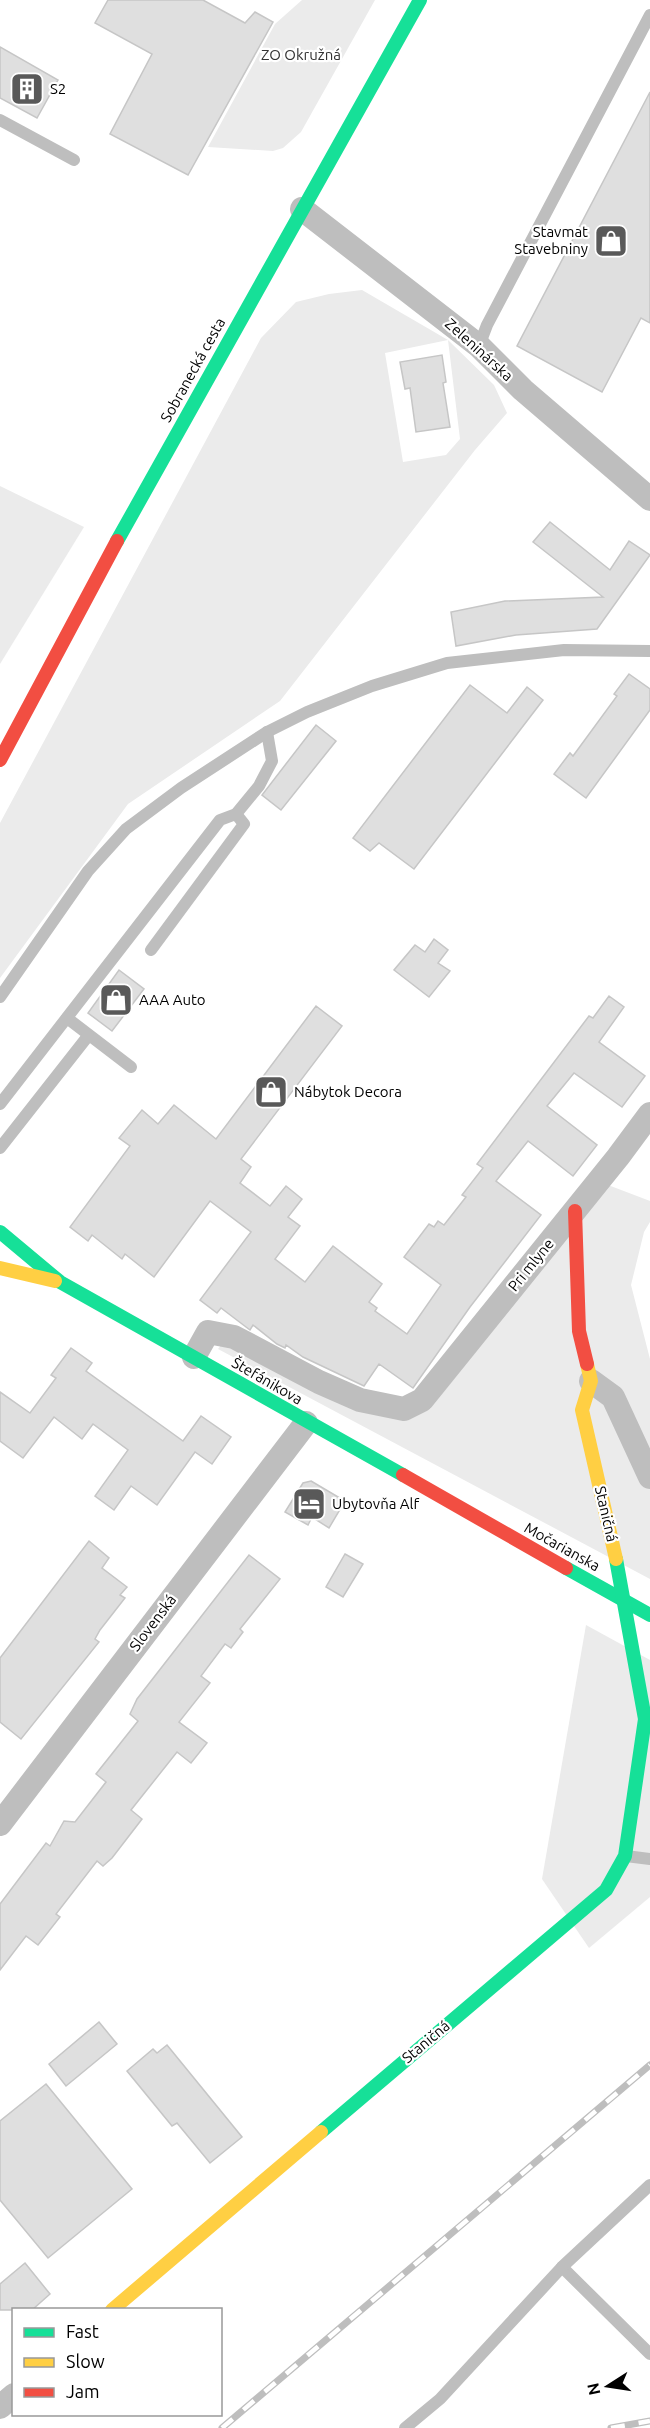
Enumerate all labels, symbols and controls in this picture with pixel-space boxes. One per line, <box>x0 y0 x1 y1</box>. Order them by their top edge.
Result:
park label: ZO Okružná <box>261 46 341 63</box>
building icon: S2 <box>9 71 45 107</box>
place label: S2 <box>50 80 66 97</box>
place label: Stavmat Stavebniny <box>514 223 588 257</box>
shop icon: Stavmat Stavebniny <box>593 223 629 259</box>
street label: Sobranecká cesta <box>157 315 228 425</box>
street label: Zeleninárska <box>442 315 517 384</box>
shop icon: AAA Auto <box>98 982 134 1018</box>
place label: AAA Auto <box>139 991 206 1008</box>
shop icon: Nábytok Decora <box>253 1074 289 1110</box>
place label: Nábytok Decora <box>294 1083 402 1100</box>
street label: Pri mlyne <box>504 1235 557 1294</box>
street label: Štefánikova <box>229 1354 306 1408</box>
street label: Staničná <box>592 1484 621 1544</box>
hotel icon: Ubytovňa Alf <box>291 1486 327 1522</box>
place label: Ubytovňa Alf <box>332 1495 420 1512</box>
street label: Močarianska <box>521 1519 603 1574</box>
street label: Slovenská <box>126 1591 179 1654</box>
street label: Staničná <box>398 2017 453 2066</box>
legend <box>12 2308 222 2416</box>
text: Fast <box>66 2321 99 2341</box>
text: Slow <box>66 2351 105 2371</box>
north arrow <box>578 2356 638 2416</box>
text: Jam <box>66 2381 100 2401</box>
text: N <box>583 2381 603 2397</box>

